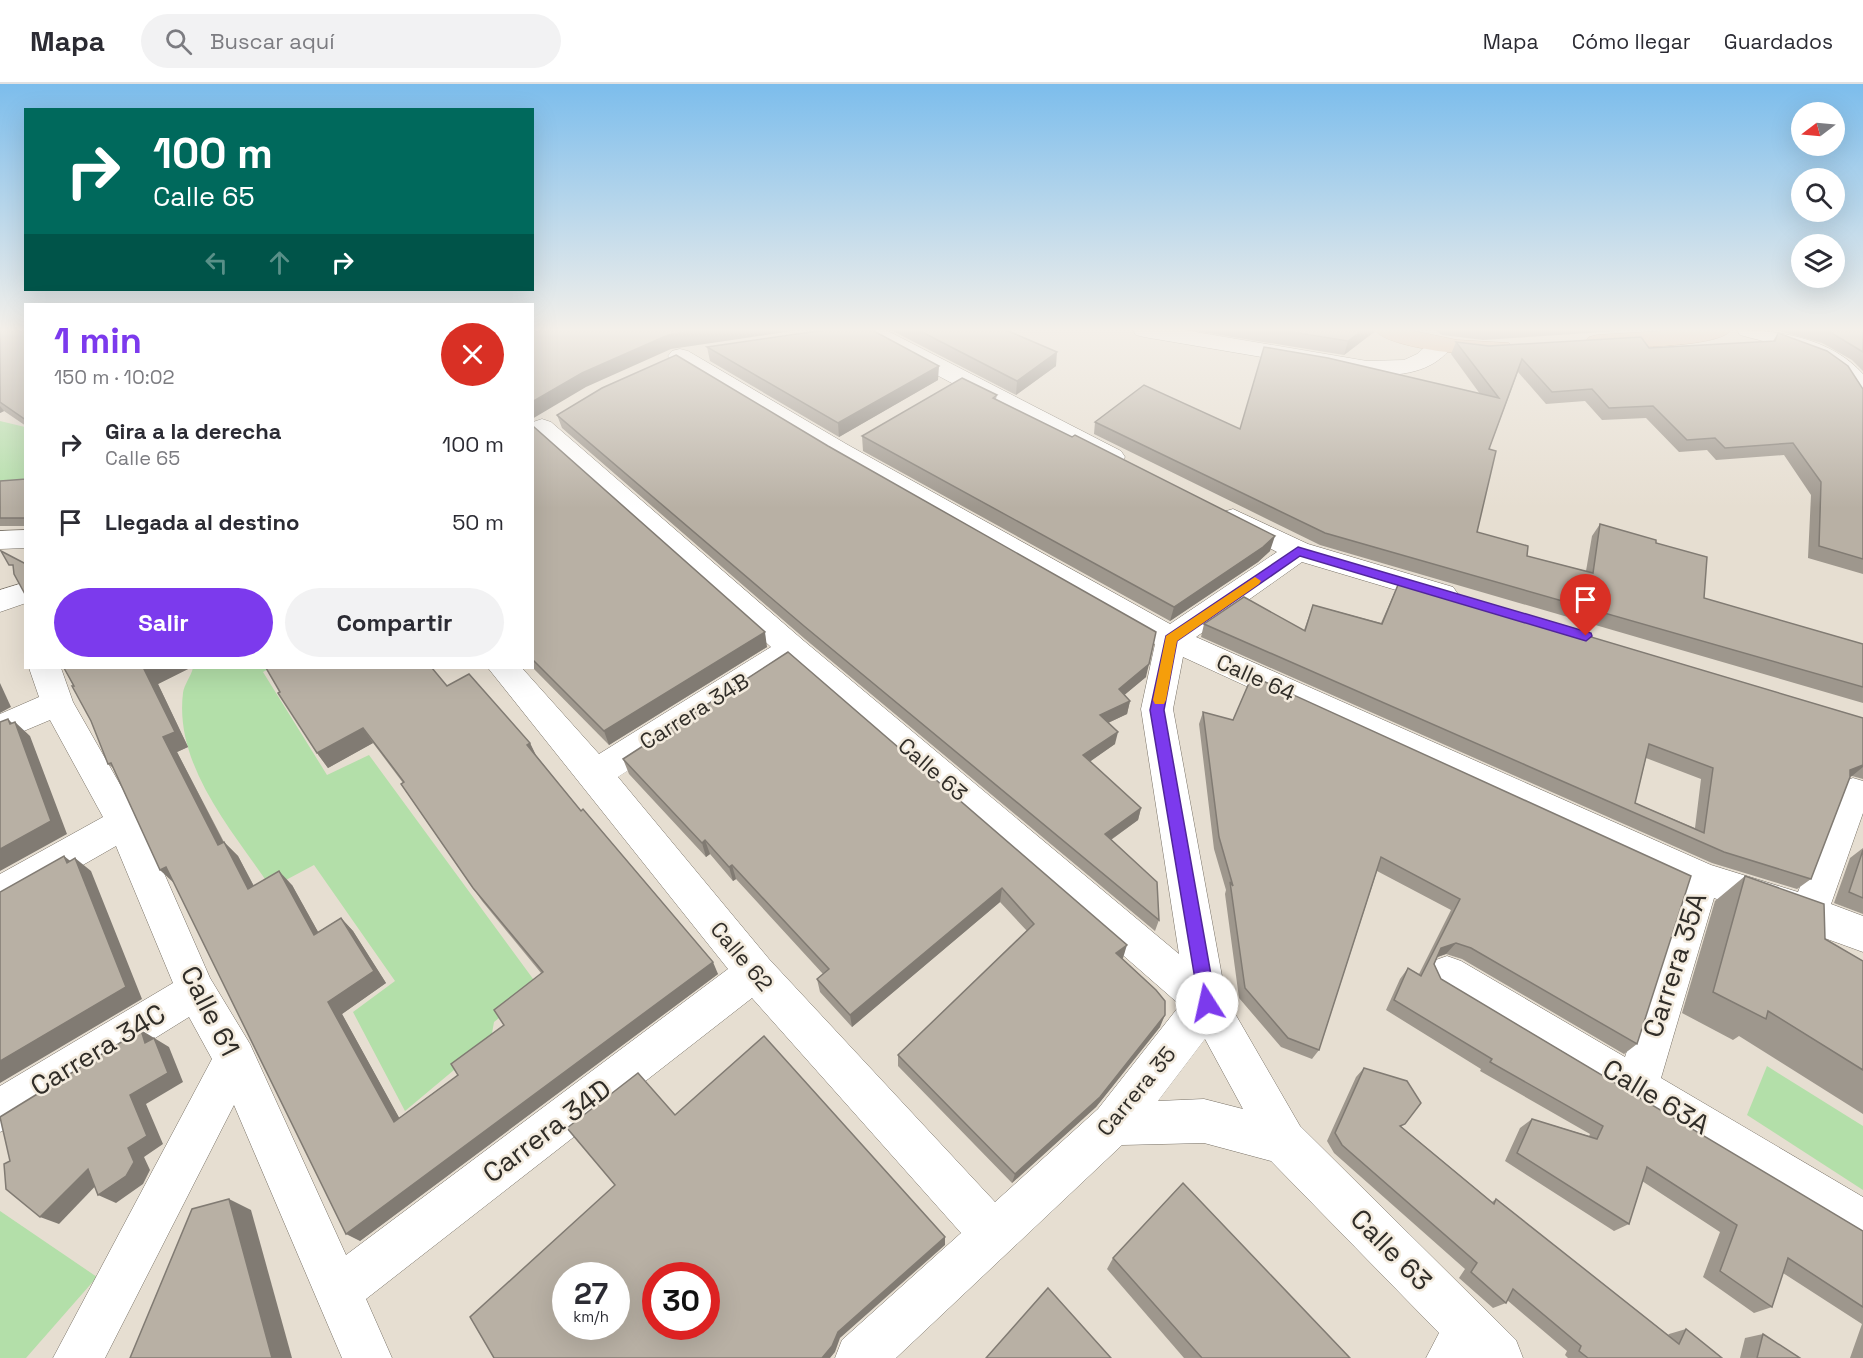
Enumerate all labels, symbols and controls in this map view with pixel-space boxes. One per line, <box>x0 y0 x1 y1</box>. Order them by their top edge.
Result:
search box <box>141 14 561 68</box>
text: Mapa <box>30 23 105 59</box>
icon: search <box>162 25 195 58</box>
text: Buscar aquí <box>210 27 335 55</box>
text: Mapa <box>1483 28 1539 55</box>
text: Cómo llegar <box>1572 28 1691 55</box>
text: Guardados <box>1724 28 1833 55</box>
north arrow <box>1791 102 1845 156</box>
map controls <box>1791 102 1845 288</box>
text: 100 m <box>153 127 273 180</box>
icon: right <box>54 132 132 210</box>
button: search <box>1791 168 1845 222</box>
text: Calle 65 <box>153 179 255 214</box>
button: layers <box>1791 234 1845 288</box>
icon: left <box>200 246 233 279</box>
icon: ahead <box>263 246 296 279</box>
icon: right <box>326 246 359 279</box>
text: 1 min <box>54 318 142 364</box>
button: close <box>441 323 504 386</box>
text: 150 m · 10:02 <box>54 364 175 390</box>
text: Gira a la derecha <box>105 417 282 445</box>
icon: right <box>54 428 87 461</box>
text: 100 m <box>442 430 504 458</box>
text: Calle 65 <box>105 445 180 471</box>
icon: arrive <box>54 506 87 539</box>
text: Llegada al destino <box>105 508 299 536</box>
text: 50 m <box>452 508 504 536</box>
pin <box>1560 574 1611 636</box>
icon: arrive <box>1569 583 1602 616</box>
button: Salir <box>54 588 273 657</box>
button: Compartir <box>285 588 504 657</box>
street label: Calle 64 <box>1212 647 1300 707</box>
street label: Carrera 34B <box>634 666 754 756</box>
street label: Calle 63 <box>893 731 973 807</box>
street label: Carrera 35A <box>1635 888 1714 1042</box>
street label: Calle 62 <box>705 915 779 997</box>
street label: Calle 61 <box>173 960 248 1062</box>
position arrow <box>1175 971 1239 1035</box>
street label: Carrera 34C <box>24 996 172 1104</box>
street label: Carrera 35 <box>1090 1040 1182 1142</box>
street label: Calle 63A <box>1596 1051 1716 1142</box>
street label: Carrera 34D <box>475 1071 618 1190</box>
street label: Calle 63 <box>1343 1201 1440 1298</box>
speed limit sign: 30 <box>642 1262 720 1340</box>
text: 27 <box>574 1274 608 1313</box>
text: km/h <box>573 1307 609 1326</box>

